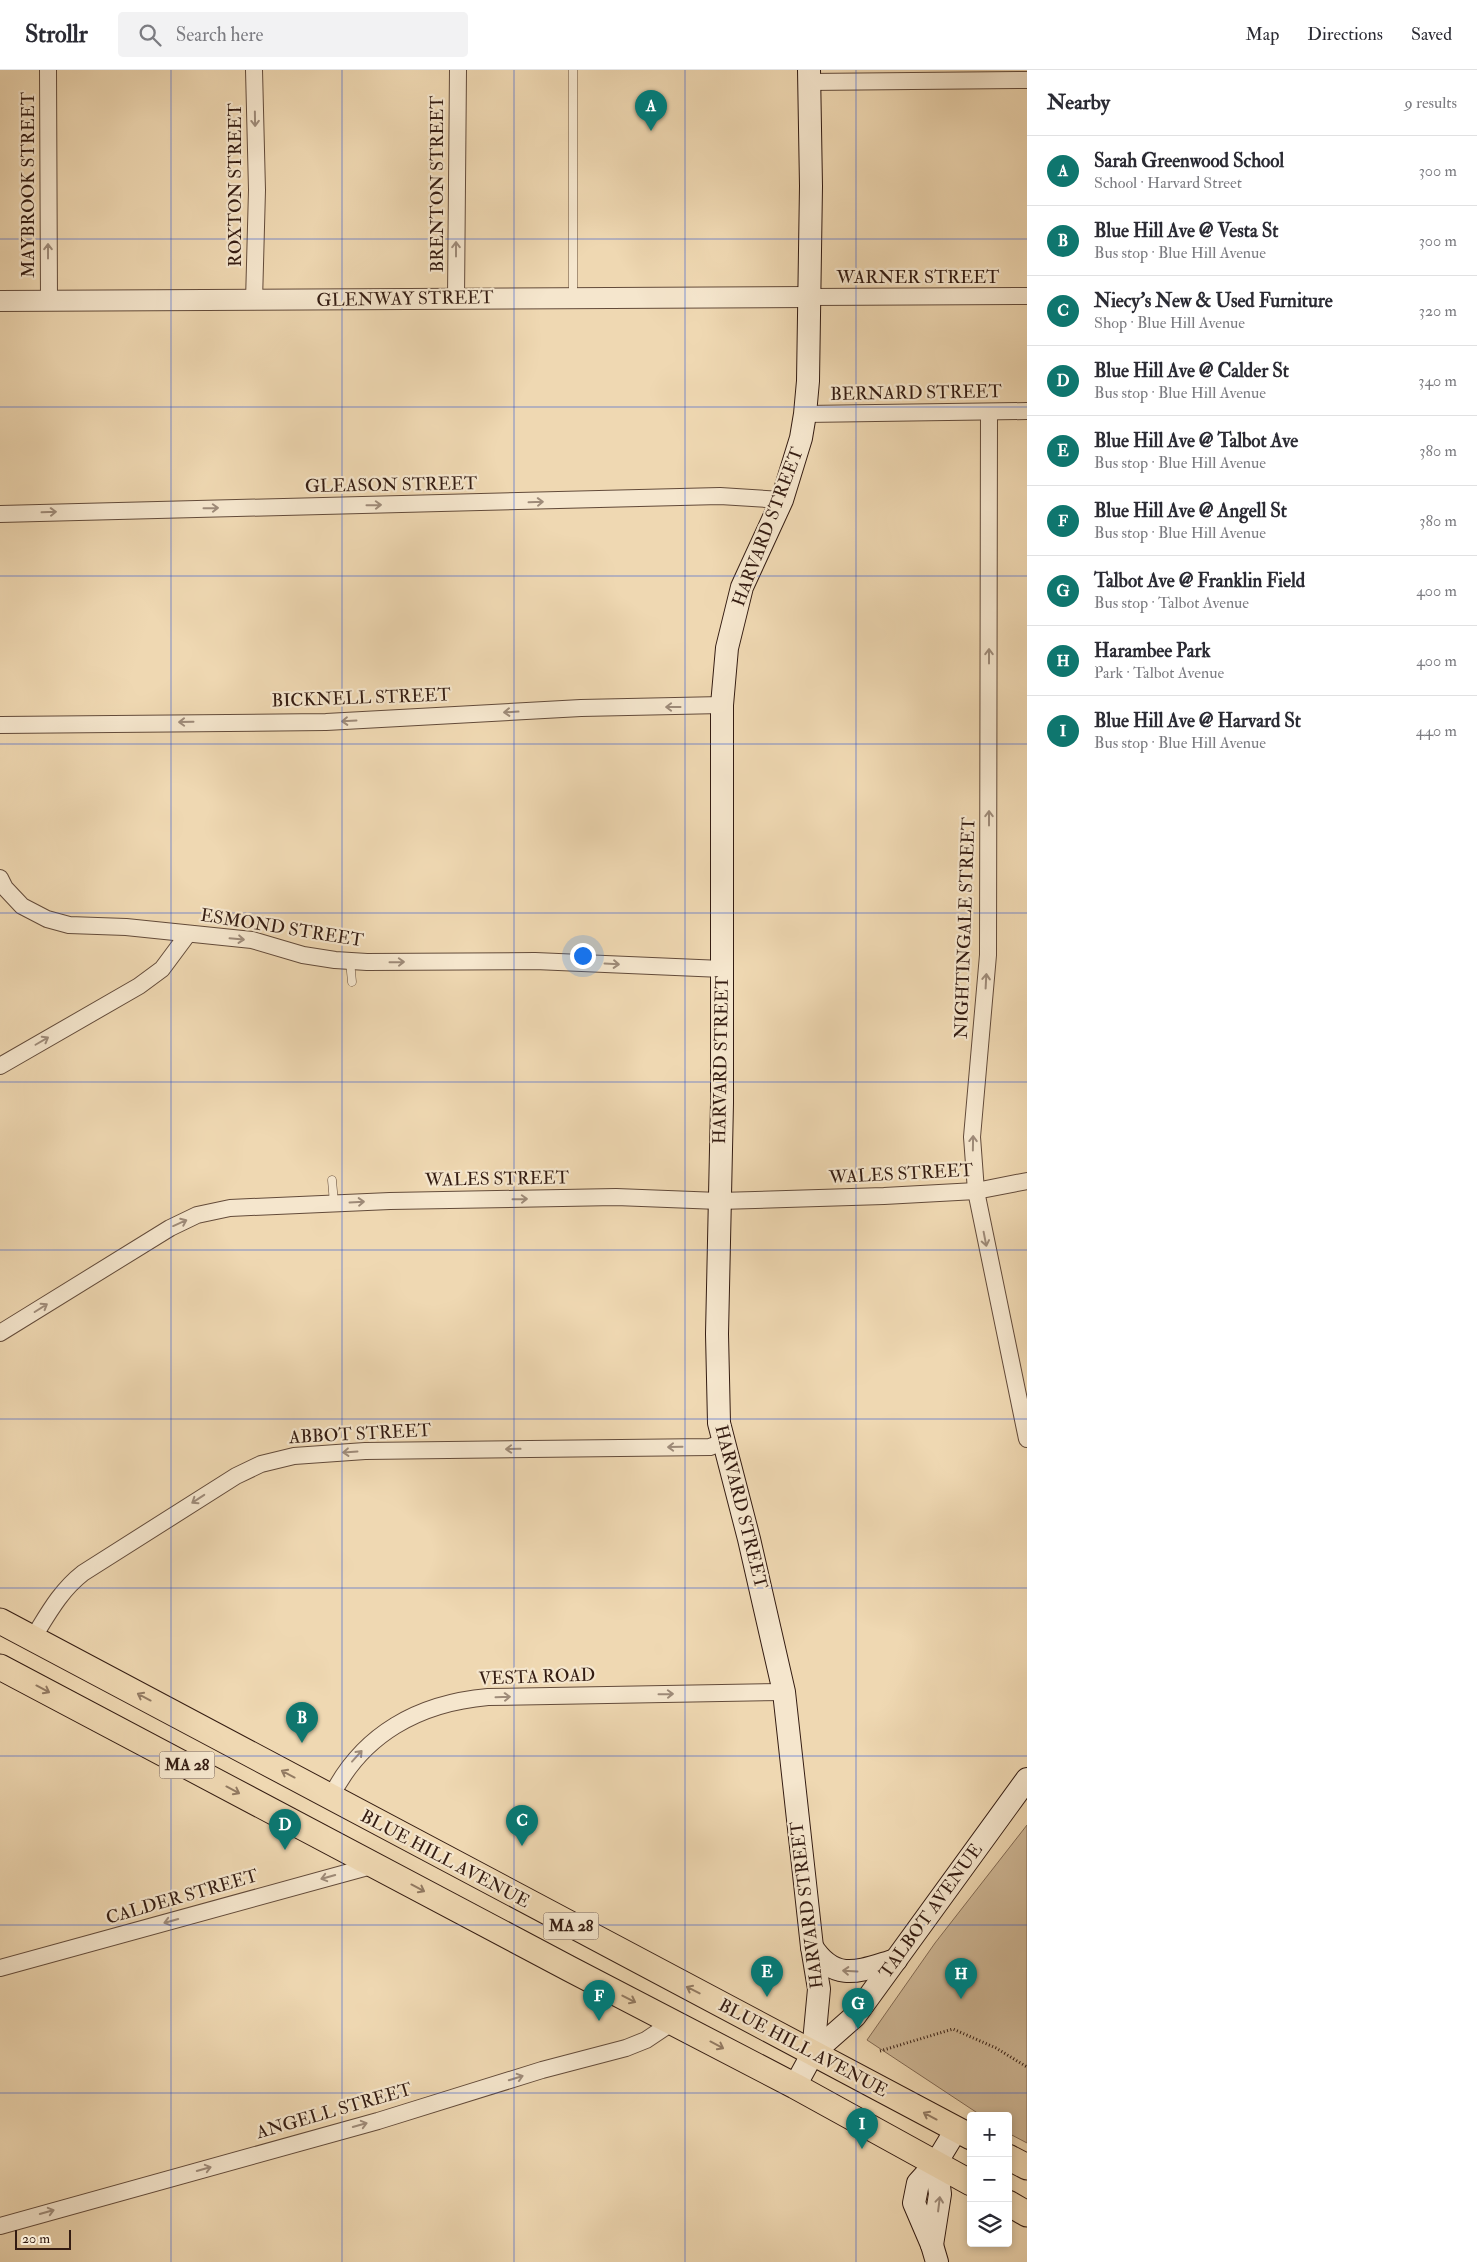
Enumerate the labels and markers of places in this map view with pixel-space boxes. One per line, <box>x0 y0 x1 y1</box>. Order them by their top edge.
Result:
pin: A <box>635 90 667 131</box>
pin: B <box>286 1702 318 1743</box>
pin: C <box>506 1805 538 1846</box>
pin: D <box>269 1809 301 1850</box>
pin: E <box>751 1956 783 1997</box>
pin: H <box>945 1958 977 1999</box>
pin: F <box>583 1980 615 2021</box>
pin: G <box>842 1988 874 2029</box>
pin: I <box>846 2108 878 2149</box>

